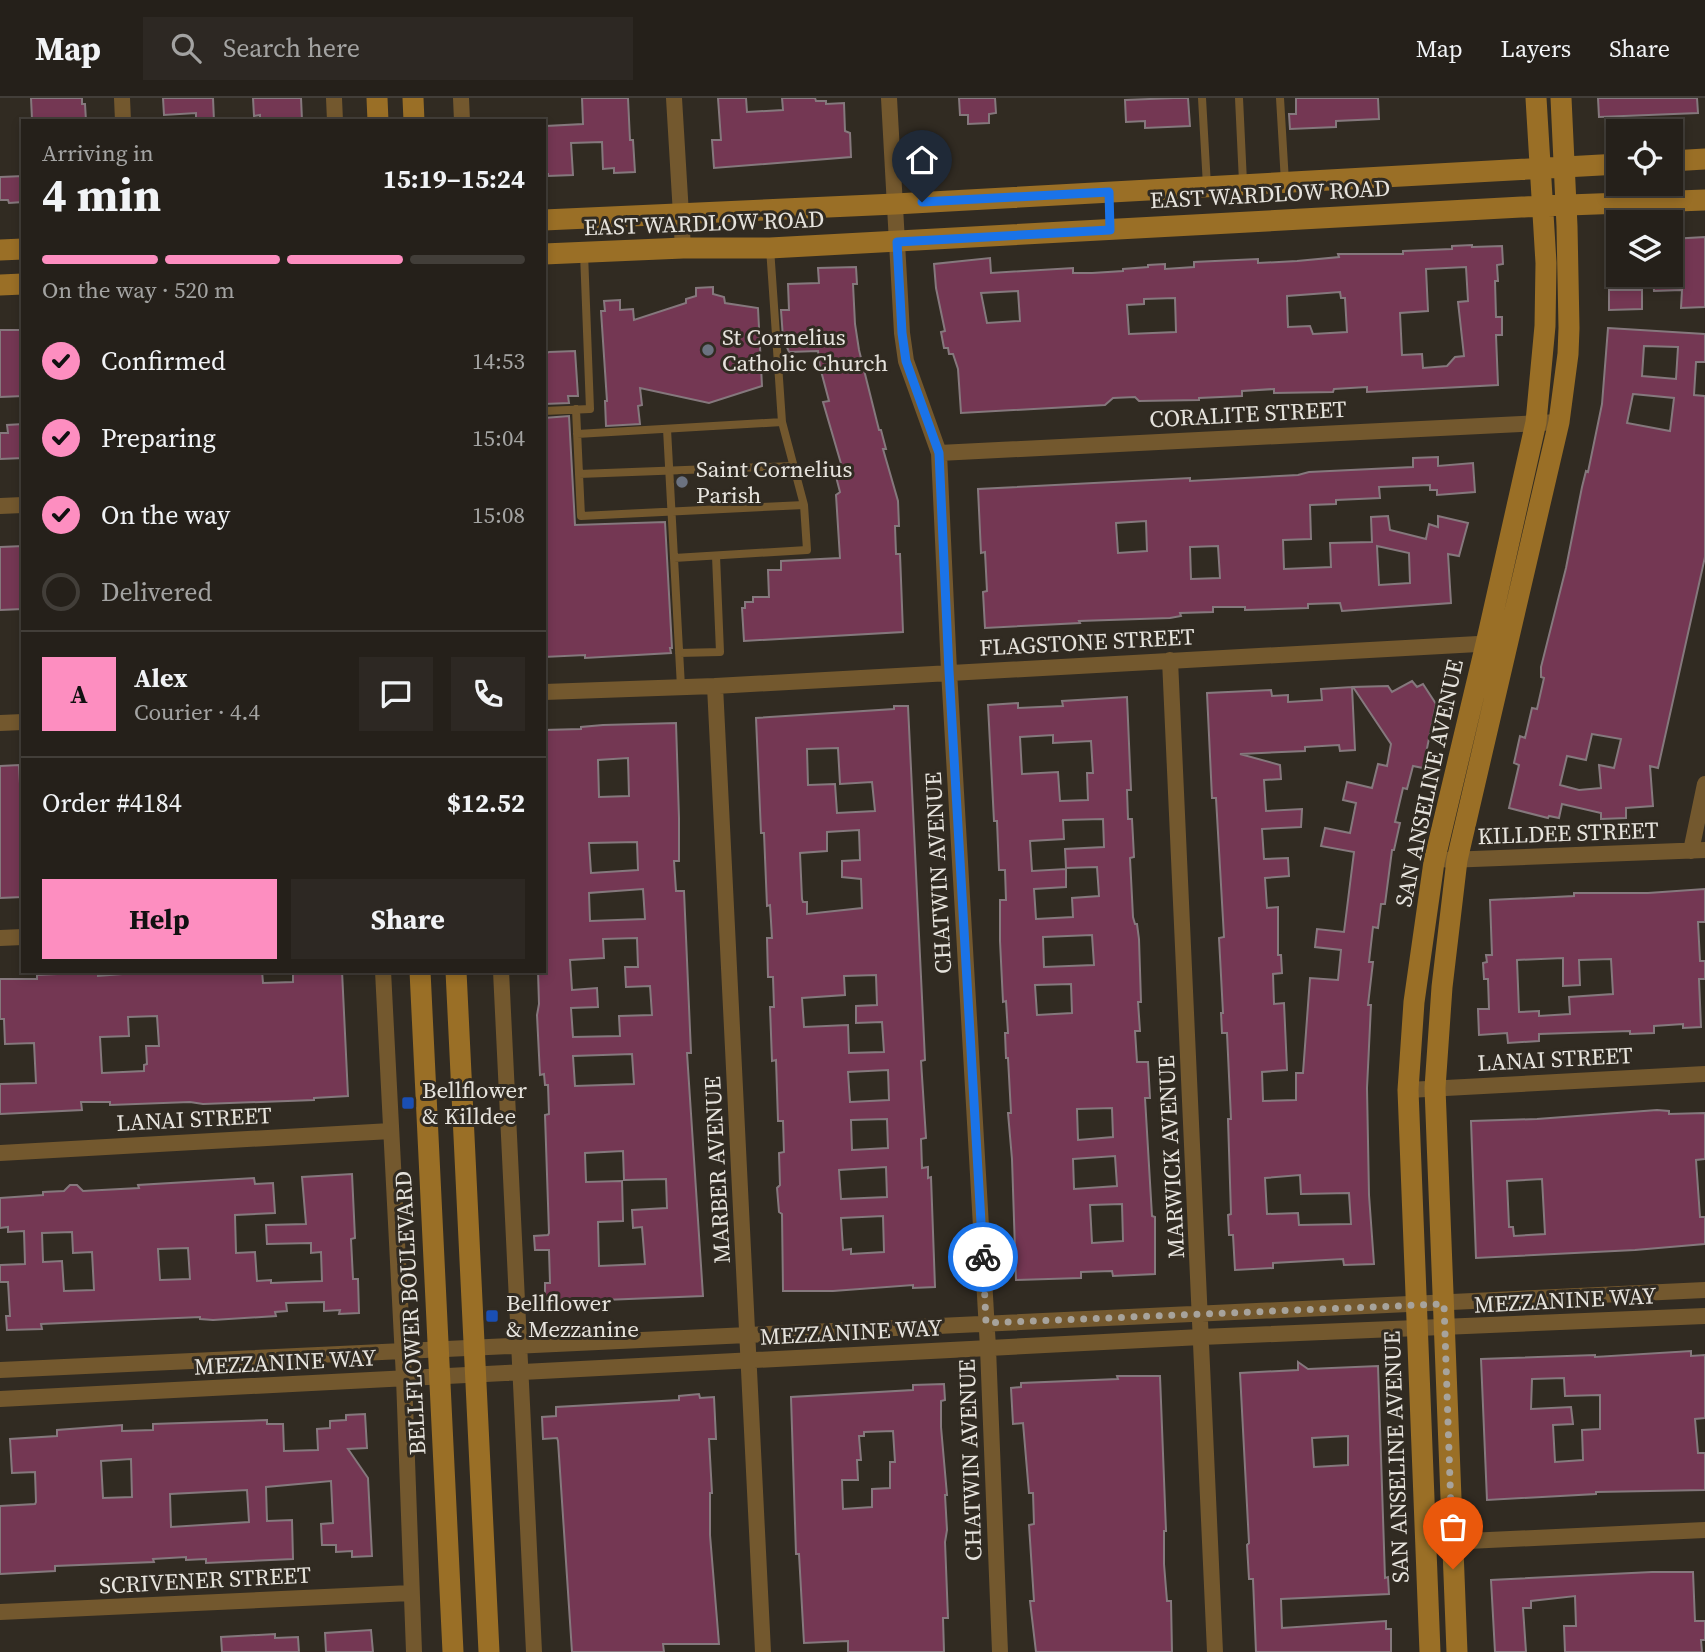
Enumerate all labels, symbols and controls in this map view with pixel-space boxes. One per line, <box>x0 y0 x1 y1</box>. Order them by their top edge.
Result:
search box <box>143 17 633 80</box>
text: Map <box>35 26 101 71</box>
icon: search <box>167 29 205 67</box>
text: Search here <box>223 30 360 66</box>
text: Map <box>1416 32 1463 65</box>
text: Layers <box>1501 32 1571 65</box>
text: Share <box>1609 32 1670 65</box>
map controls <box>1606 119 1683 287</box>
button: locate <box>1606 119 1683 196</box>
pin <box>892 130 952 202</box>
text: Arriving in <box>42 137 154 169</box>
icon: home <box>903 141 941 179</box>
text: 15:19–15:24 <box>383 161 525 197</box>
text: 4 min <box>42 163 161 226</box>
street label: EAST WARDLOW ROAD <box>1149 172 1391 216</box>
street label: EAST WARDLOW ROAD <box>583 203 825 243</box>
button: layers <box>1606 210 1683 287</box>
text: On the way · 520 m <box>42 274 235 306</box>
place label: St Cornelius Catholic Church <box>722 321 888 379</box>
icon: check <box>42 342 80 380</box>
marker: St Cornelius Catholic Church <box>700 342 716 358</box>
text: Confirmed <box>101 343 226 379</box>
text: 14:53 <box>472 345 525 377</box>
street label: CORALITE STREET <box>1149 393 1348 435</box>
icon: check <box>42 419 80 457</box>
text: Preparing <box>101 420 216 456</box>
text: 15:04 <box>472 422 525 454</box>
place label: Saint Cornelius Parish <box>696 453 852 511</box>
marker: Saint Cornelius Parish <box>674 474 690 490</box>
icon: check <box>42 496 80 534</box>
text: On the way <box>101 497 230 533</box>
text: 15:08 <box>472 499 525 531</box>
text: Delivered <box>101 574 212 610</box>
street label: FLAGSTONE STREET <box>978 620 1196 664</box>
street label: SAN ANSELINE AVENUE <box>1387 656 1471 910</box>
button: chat <box>359 657 433 731</box>
button: phone <box>451 657 525 731</box>
text: Alex <box>134 660 188 696</box>
text: A <box>70 676 88 712</box>
text: Courier · 4.4 <box>134 696 260 728</box>
street label: CHATWIN AVENUE <box>917 771 959 975</box>
text: Order #4184 <box>42 785 182 821</box>
text: $12.52 <box>447 785 525 821</box>
street label: KILLDEE STREET <box>1477 814 1659 852</box>
button: Help <box>42 879 277 959</box>
button: Share <box>291 879 525 959</box>
street label: LANAI STREET <box>1476 1039 1634 1079</box>
street label: MARWICK AVENUE <box>1150 1054 1192 1260</box>
place label: Bellflower & Killdee <box>422 1074 527 1132</box>
street label: MARBER AVENUE <box>696 1075 738 1265</box>
marker: Bellflower & Killdee <box>400 1095 416 1111</box>
street label: LANAI STREET <box>115 1099 273 1139</box>
street label: BELLFLOWER BOULEVARD <box>387 1170 433 1456</box>
courier <box>948 1222 1018 1292</box>
icon: bike <box>964 1238 1002 1276</box>
street label: MEZZANINE WAY <box>1473 1279 1658 1321</box>
place label: Bellflower & Mezzanine <box>506 1287 639 1345</box>
marker: Bellflower & Mezzanine <box>484 1308 500 1324</box>
street label: MEZZANINE WAY <box>759 1311 944 1353</box>
street label: SAN ANSELINE AVENUE <box>1376 1330 1416 1584</box>
street label: MEZZANINE WAY <box>193 1341 378 1383</box>
street label: CHATWIN AVENUE <box>950 1358 990 1562</box>
pin <box>1423 1497 1483 1569</box>
icon: bag <box>1434 1508 1472 1546</box>
street label: SCRIVENER STREET <box>98 1558 312 1602</box>

